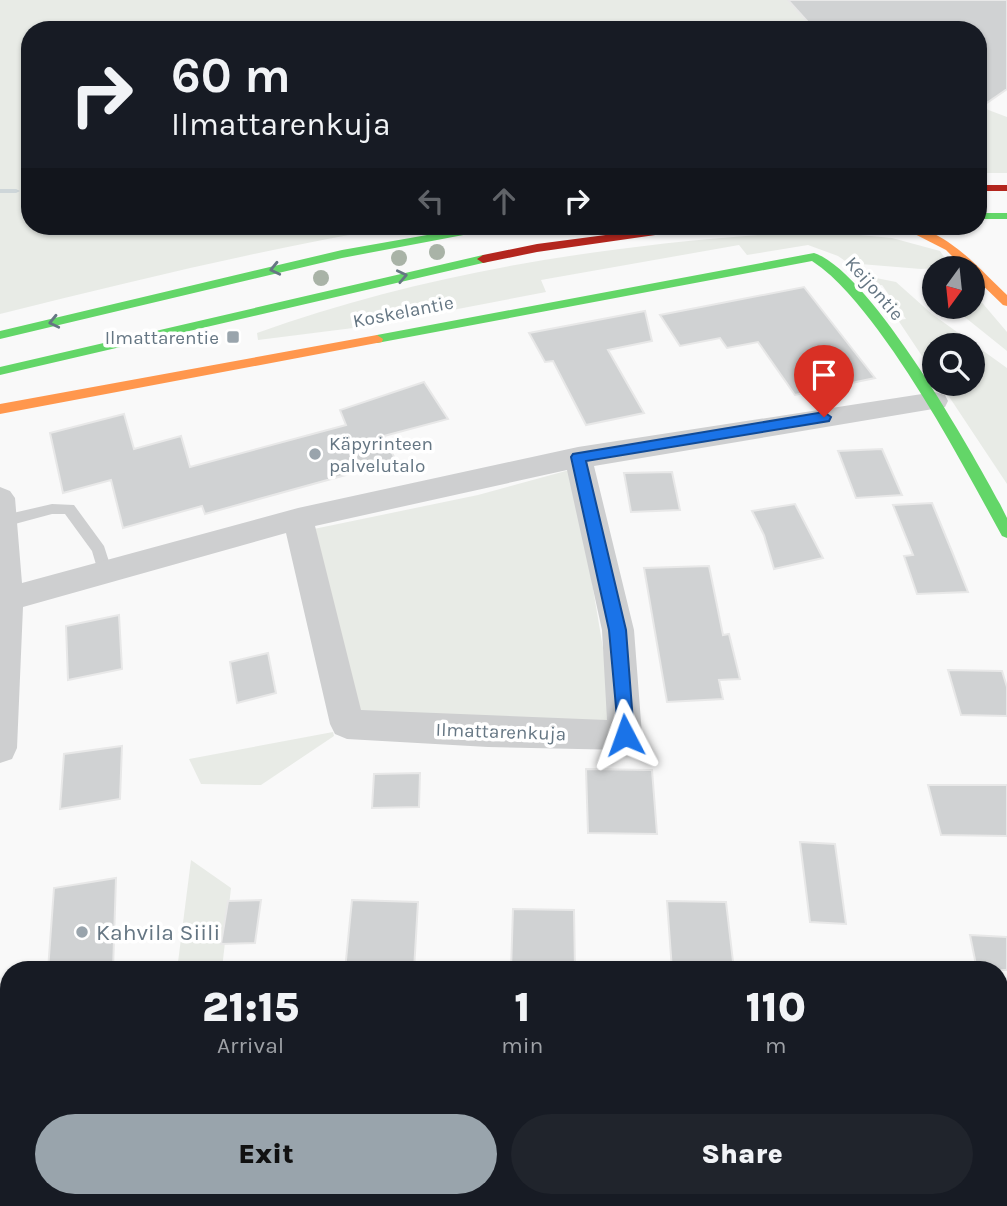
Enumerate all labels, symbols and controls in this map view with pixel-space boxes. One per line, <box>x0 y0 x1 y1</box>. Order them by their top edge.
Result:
text: 60 m <box>171 47 291 104</box>
icon: right <box>56 49 147 140</box>
text: Ilmattarenkuja <box>171 106 391 143</box>
icon: left <box>412 182 450 220</box>
icon: ahead <box>485 182 523 220</box>
icon: right <box>558 182 596 220</box>
street label: Keijontie <box>841 252 908 325</box>
north arrow <box>922 256 985 318</box>
map controls <box>922 256 985 396</box>
one-way arrow <box>269 261 281 276</box>
one-way arrow <box>396 269 408 284</box>
street label: Koskelantie <box>351 291 455 333</box>
one-way arrow <box>48 314 60 328</box>
place label: Ilmattarentie <box>105 327 219 349</box>
marker: Ilmattarentie <box>225 329 241 345</box>
button: search <box>922 333 985 396</box>
pin <box>794 345 854 417</box>
icon: arrive <box>805 356 843 394</box>
place label: Käpyrinteen palvelutalo <box>329 433 433 477</box>
marker: Käpyrinteen palvelutalo <box>307 446 323 462</box>
position arrow <box>588 698 662 772</box>
street label: Ilmattarenkuja <box>435 719 566 745</box>
place label: Kahvila Siili <box>96 919 220 946</box>
marker: Kahvila Siili <box>74 924 90 940</box>
text: 21:15 <box>202 982 299 1032</box>
text: 1 <box>514 982 530 1032</box>
text: 110 <box>745 982 806 1032</box>
text: Arrival <box>217 1032 284 1059</box>
text: min <box>501 1032 543 1059</box>
text: m <box>765 1032 786 1059</box>
button: Exit <box>35 1114 497 1194</box>
button: Share <box>511 1114 973 1194</box>

